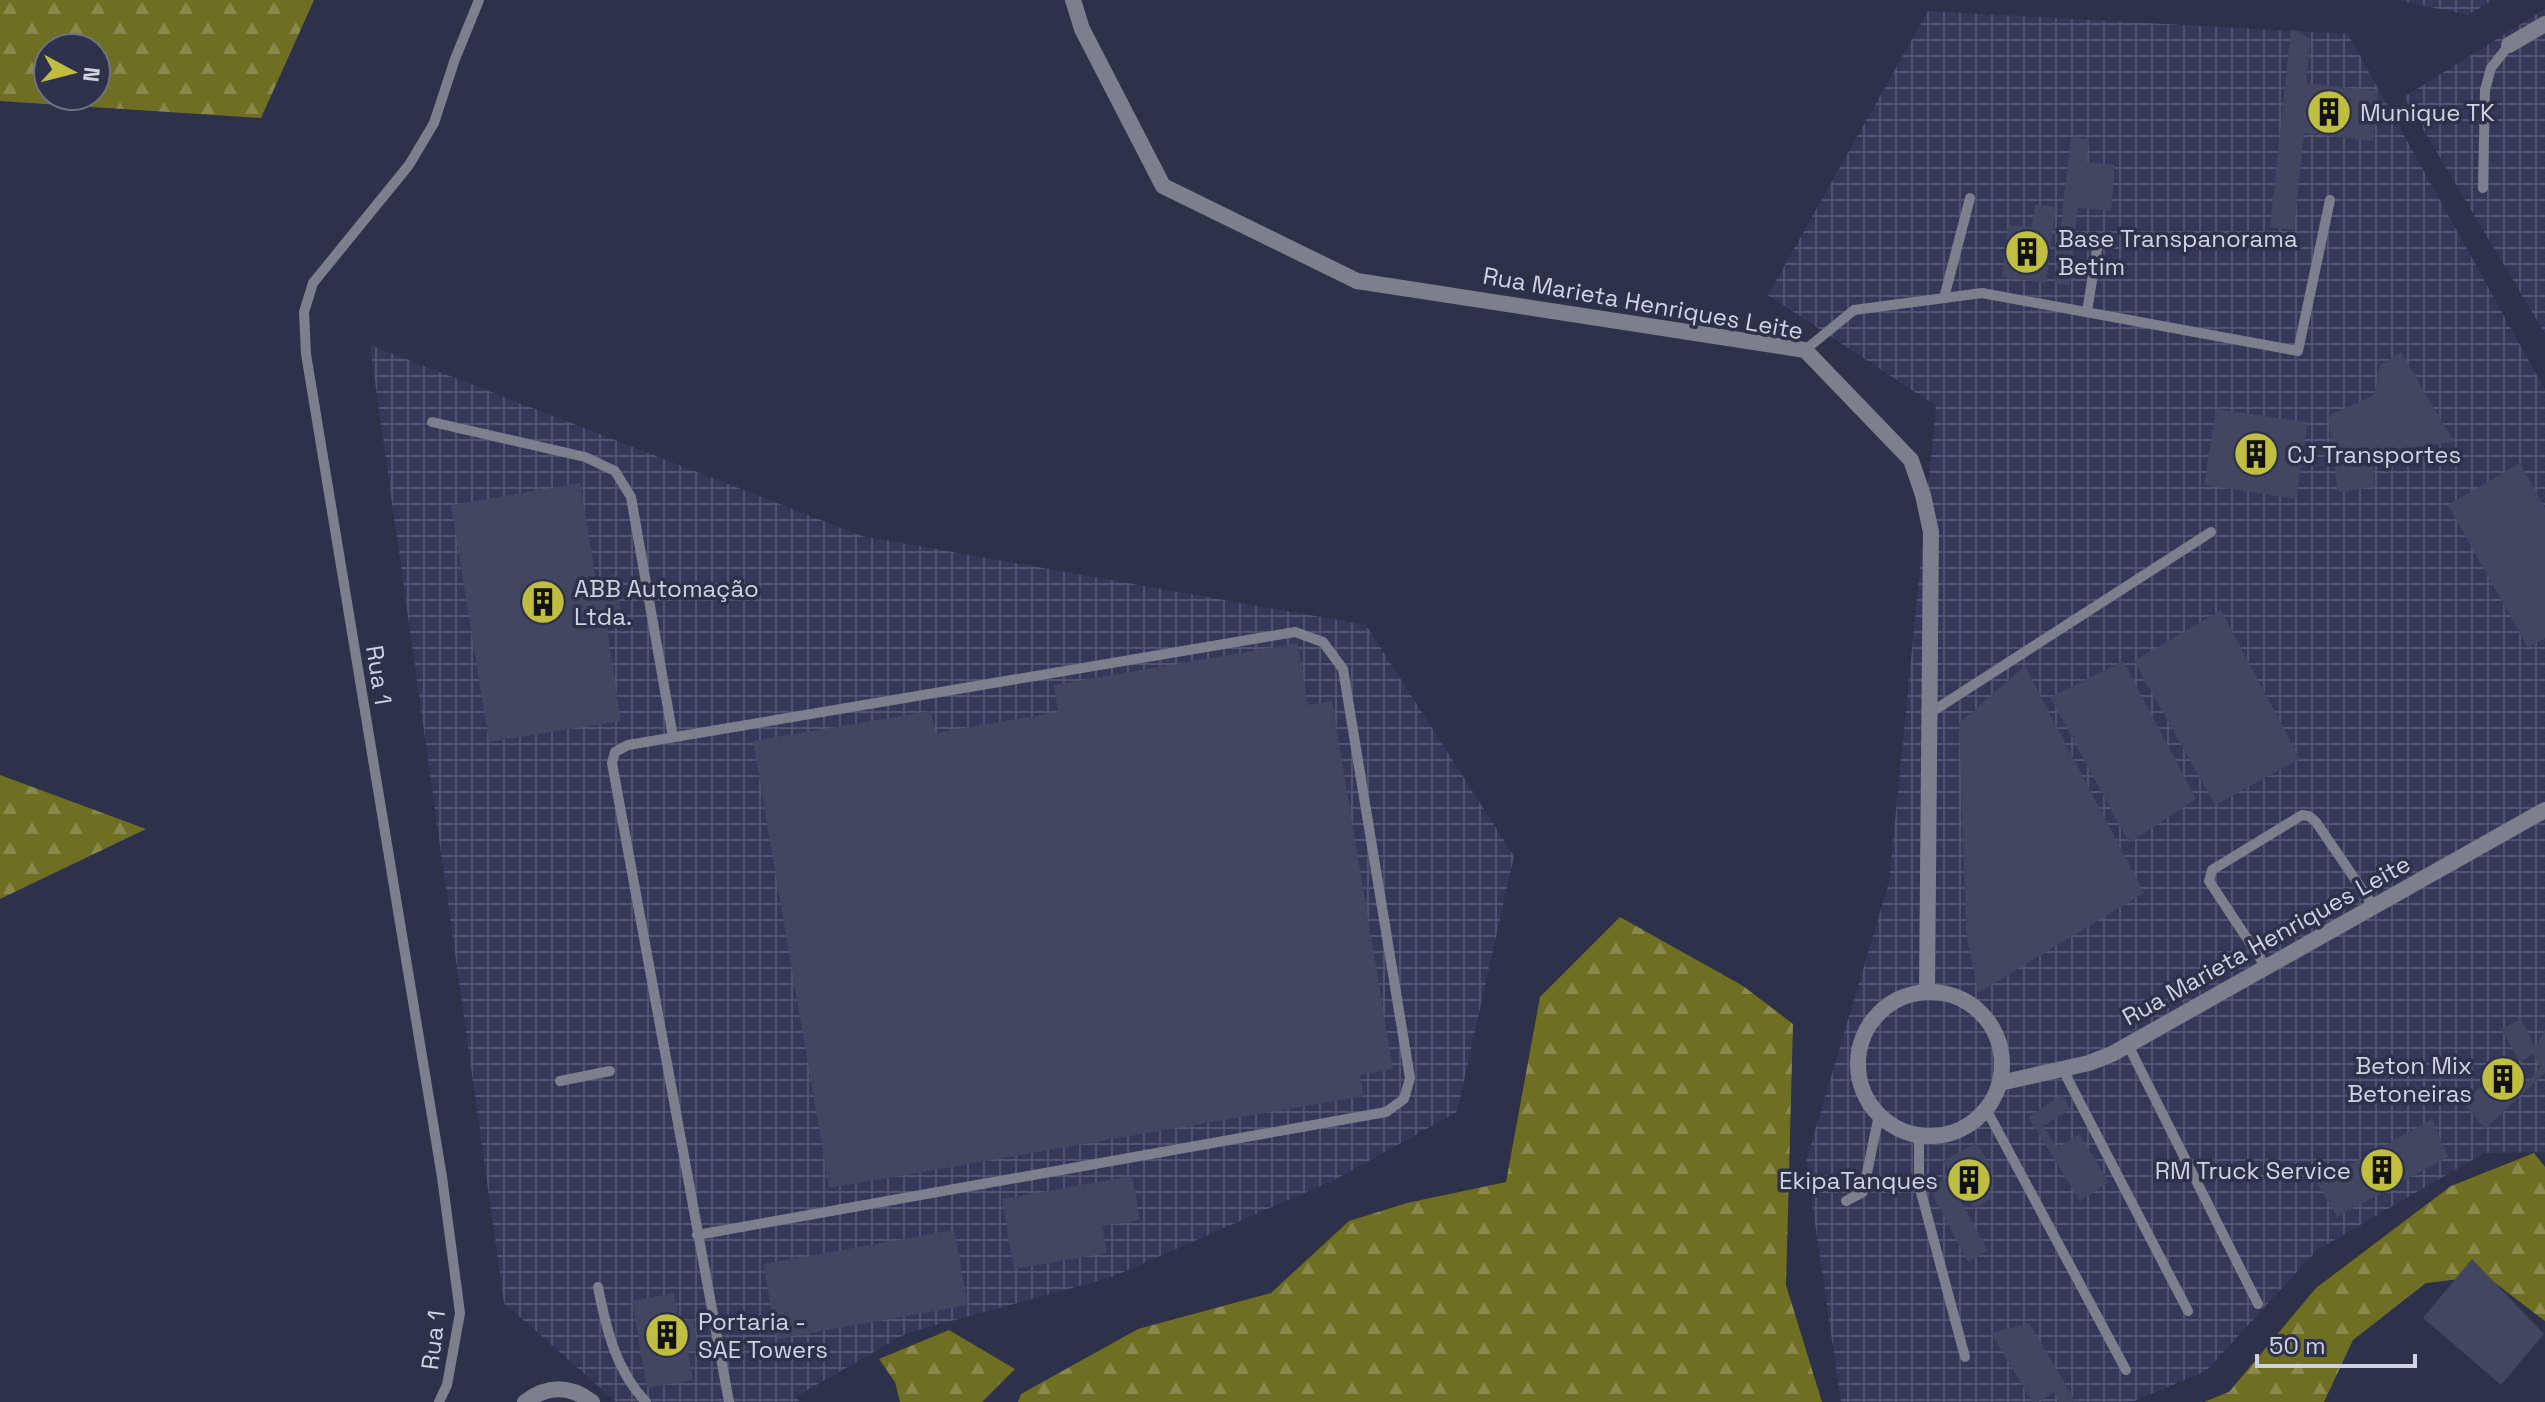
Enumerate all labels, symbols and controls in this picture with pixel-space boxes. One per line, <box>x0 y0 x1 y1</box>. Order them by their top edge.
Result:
north arrow <box>32 32 112 112</box>
text: N <box>77 65 107 83</box>
building icon: Munique TK <box>2305 88 2353 136</box>
place label: Munique TK <box>2360 97 2495 128</box>
place label: Base Transpanorama Betim <box>2058 223 2298 282</box>
building icon: Base Transpanorama Betim <box>2003 228 2051 276</box>
street label: Rua Marieta Henriques Leite <box>1480 260 1806 346</box>
building icon: CJ Transportes <box>2232 430 2280 478</box>
place label: CJ Transportes <box>2287 439 2461 470</box>
place label: ABB Automação Ltda. <box>574 573 759 632</box>
building icon: ABB Automação Ltda. <box>519 578 567 626</box>
street label: Rua 1 <box>359 643 399 707</box>
street label: Rua Marieta Henriques Leite <box>2117 848 2415 1032</box>
place label: Beton Mix Betoneiras <box>2347 1050 2472 1109</box>
building icon: Beton Mix Betoneiras <box>2479 1055 2527 1103</box>
building icon: RM Truck Service <box>2358 1146 2406 1194</box>
place label: RM Truck Service <box>2155 1155 2351 1186</box>
building icon: EkipaTanques <box>1945 1156 1993 1204</box>
place label: EkipaTanques <box>1779 1165 1938 1196</box>
place label: Portaria - SAE Towers <box>698 1306 828 1365</box>
street label: Rua 1 <box>414 1308 452 1372</box>
building icon: Portaria - SAE Towers <box>643 1311 691 1359</box>
scale bar <box>2257 1318 2415 1368</box>
text: 50 m <box>2269 1330 2326 1361</box>

